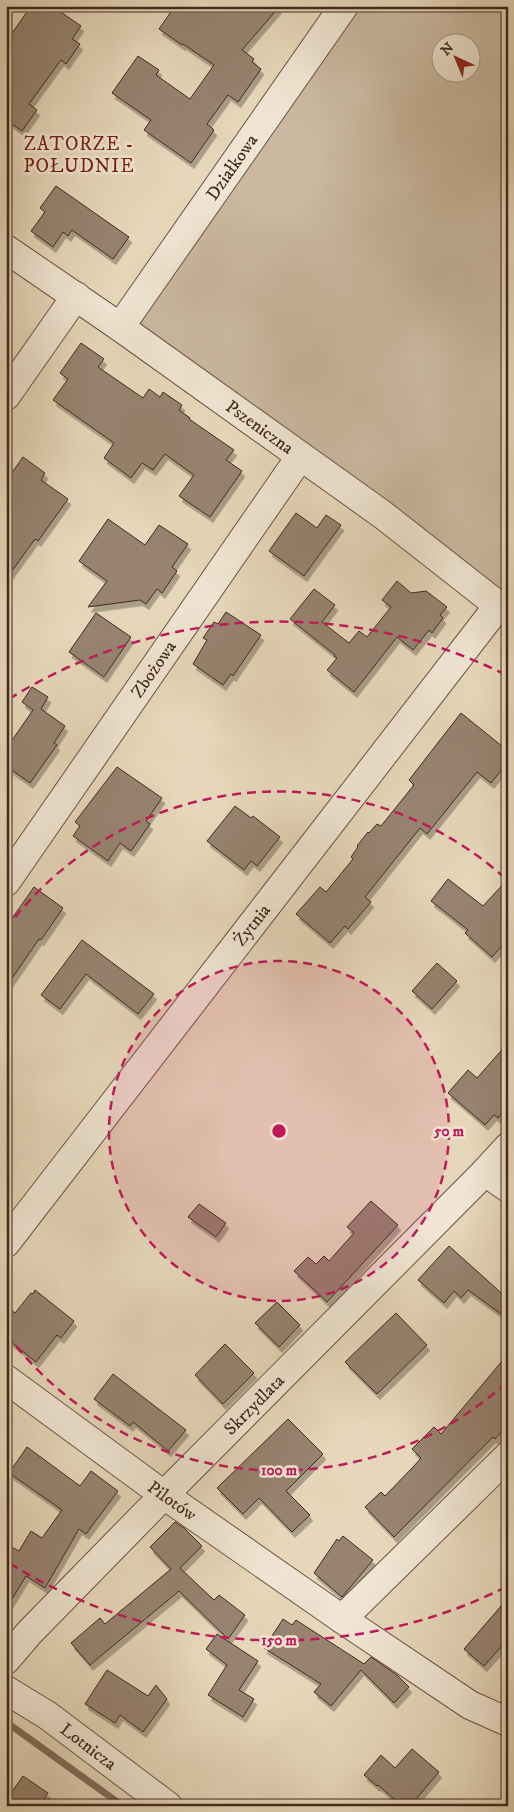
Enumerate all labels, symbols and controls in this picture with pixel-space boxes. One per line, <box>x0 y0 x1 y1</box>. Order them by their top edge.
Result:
north arrow <box>432 32 482 82</box>
text: N <box>437 39 458 60</box>
street label: Działkowa <box>202 130 263 205</box>
district label: ZATORZE - POŁUDNIE <box>23 133 135 178</box>
street label: Pszeniczna <box>221 396 298 460</box>
street label: Zbożowa <box>127 637 182 702</box>
street label: Żytnia <box>229 900 276 951</box>
centre of rings <box>270 1122 288 1140</box>
text: 50 m <box>433 1122 465 1141</box>
street label: Skrzydlata <box>220 1370 290 1440</box>
text: 100 m <box>261 1461 298 1480</box>
street label: Pilotów <box>143 1477 201 1527</box>
text: 150 m <box>261 1631 297 1650</box>
street label: Lotnicza <box>55 1719 121 1776</box>

